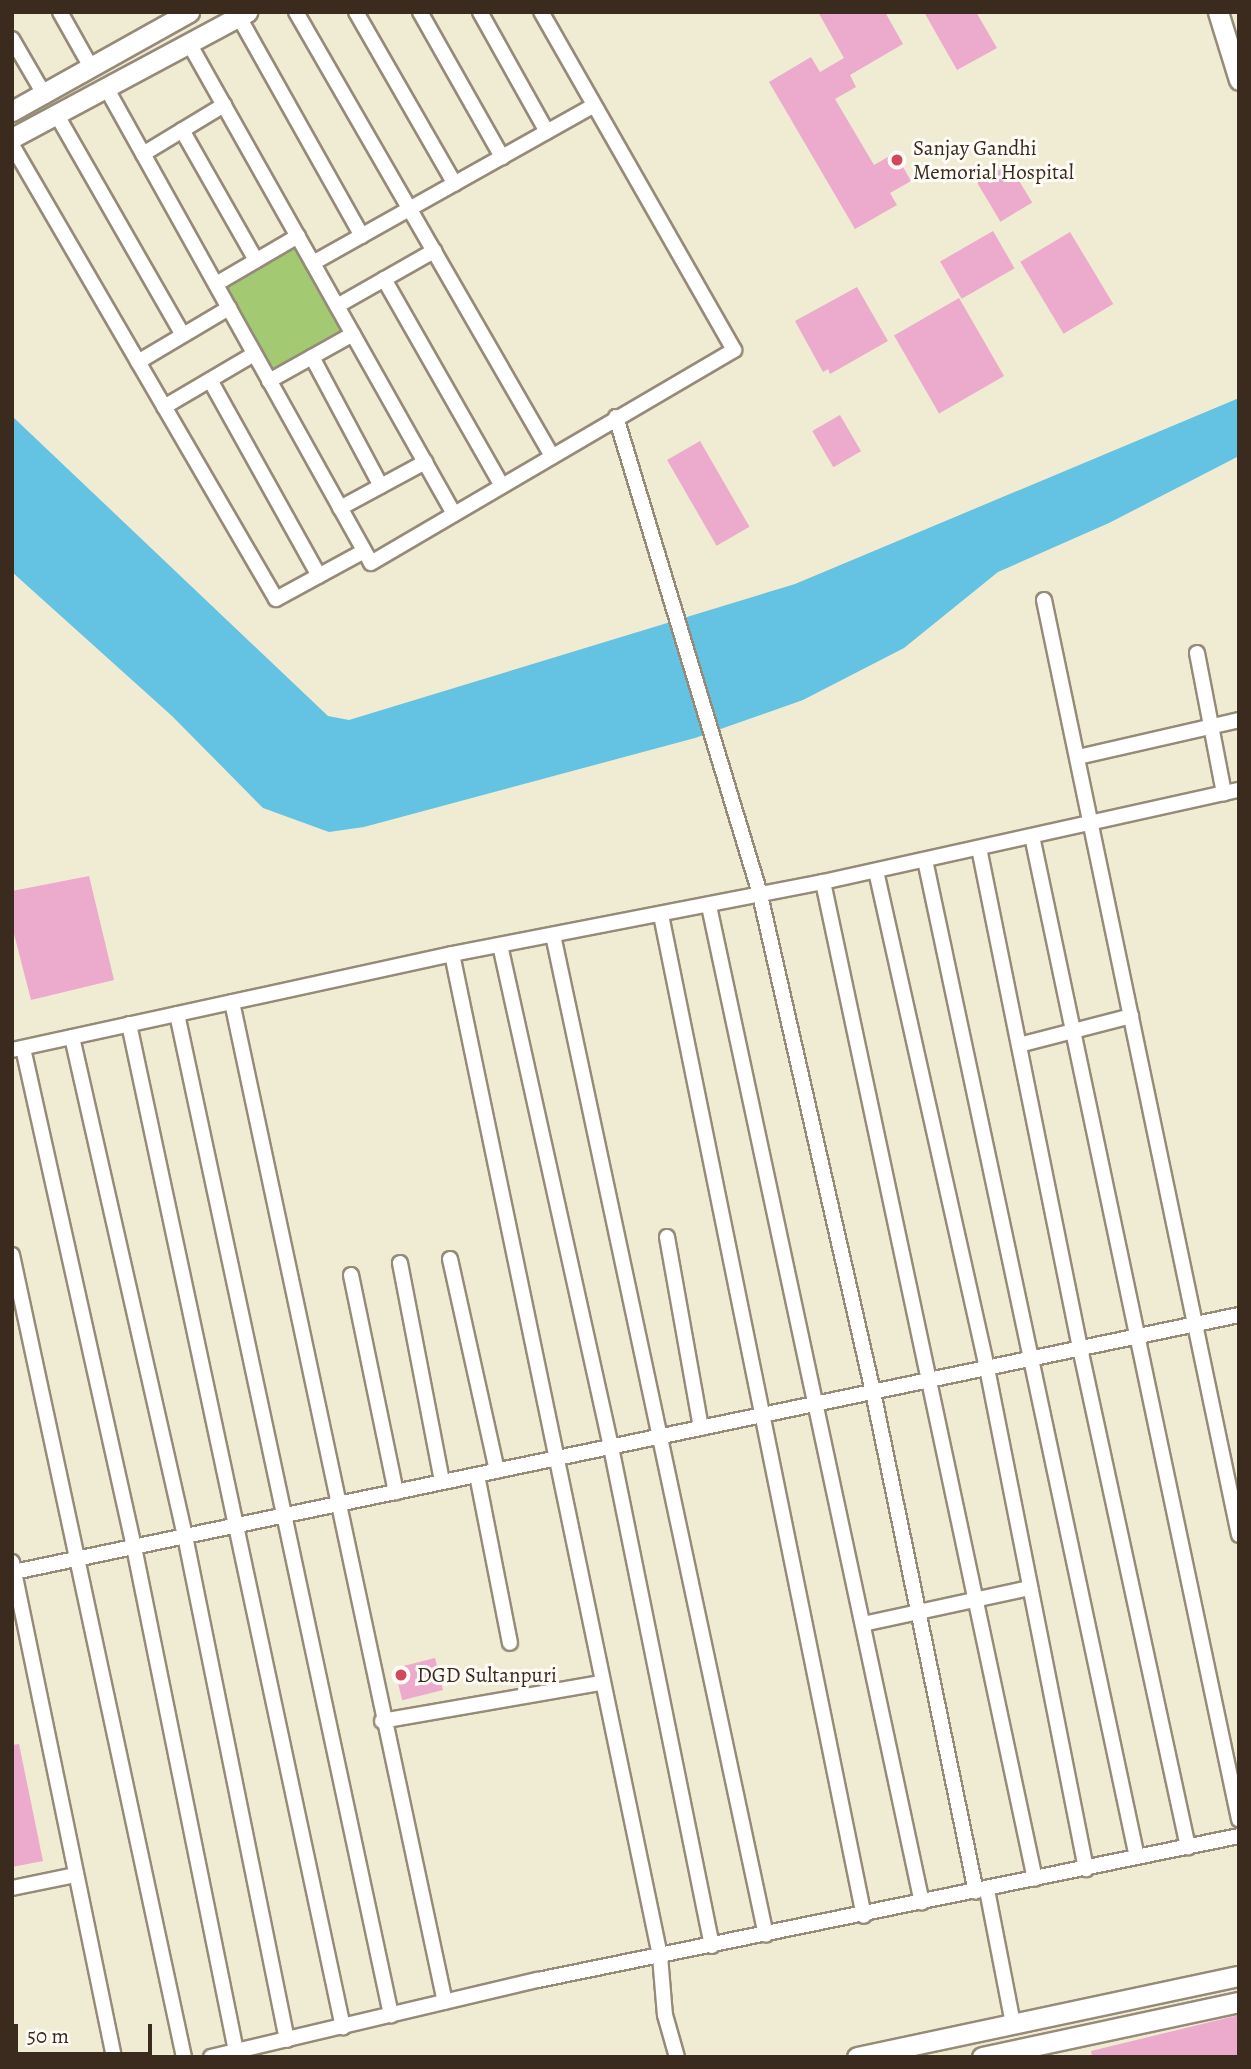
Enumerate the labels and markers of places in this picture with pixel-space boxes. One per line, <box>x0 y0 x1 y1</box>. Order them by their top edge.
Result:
place label: Sanjay Gandhi Memorial Hospital <box>913 135 1074 185</box>
marker: Sanjay Gandhi Memorial Hospital <box>887 150 907 170</box>
place label: DGD Sultanpuri <box>417 1662 557 1688</box>
marker: DGD Sultanpuri <box>391 1665 411 1685</box>

